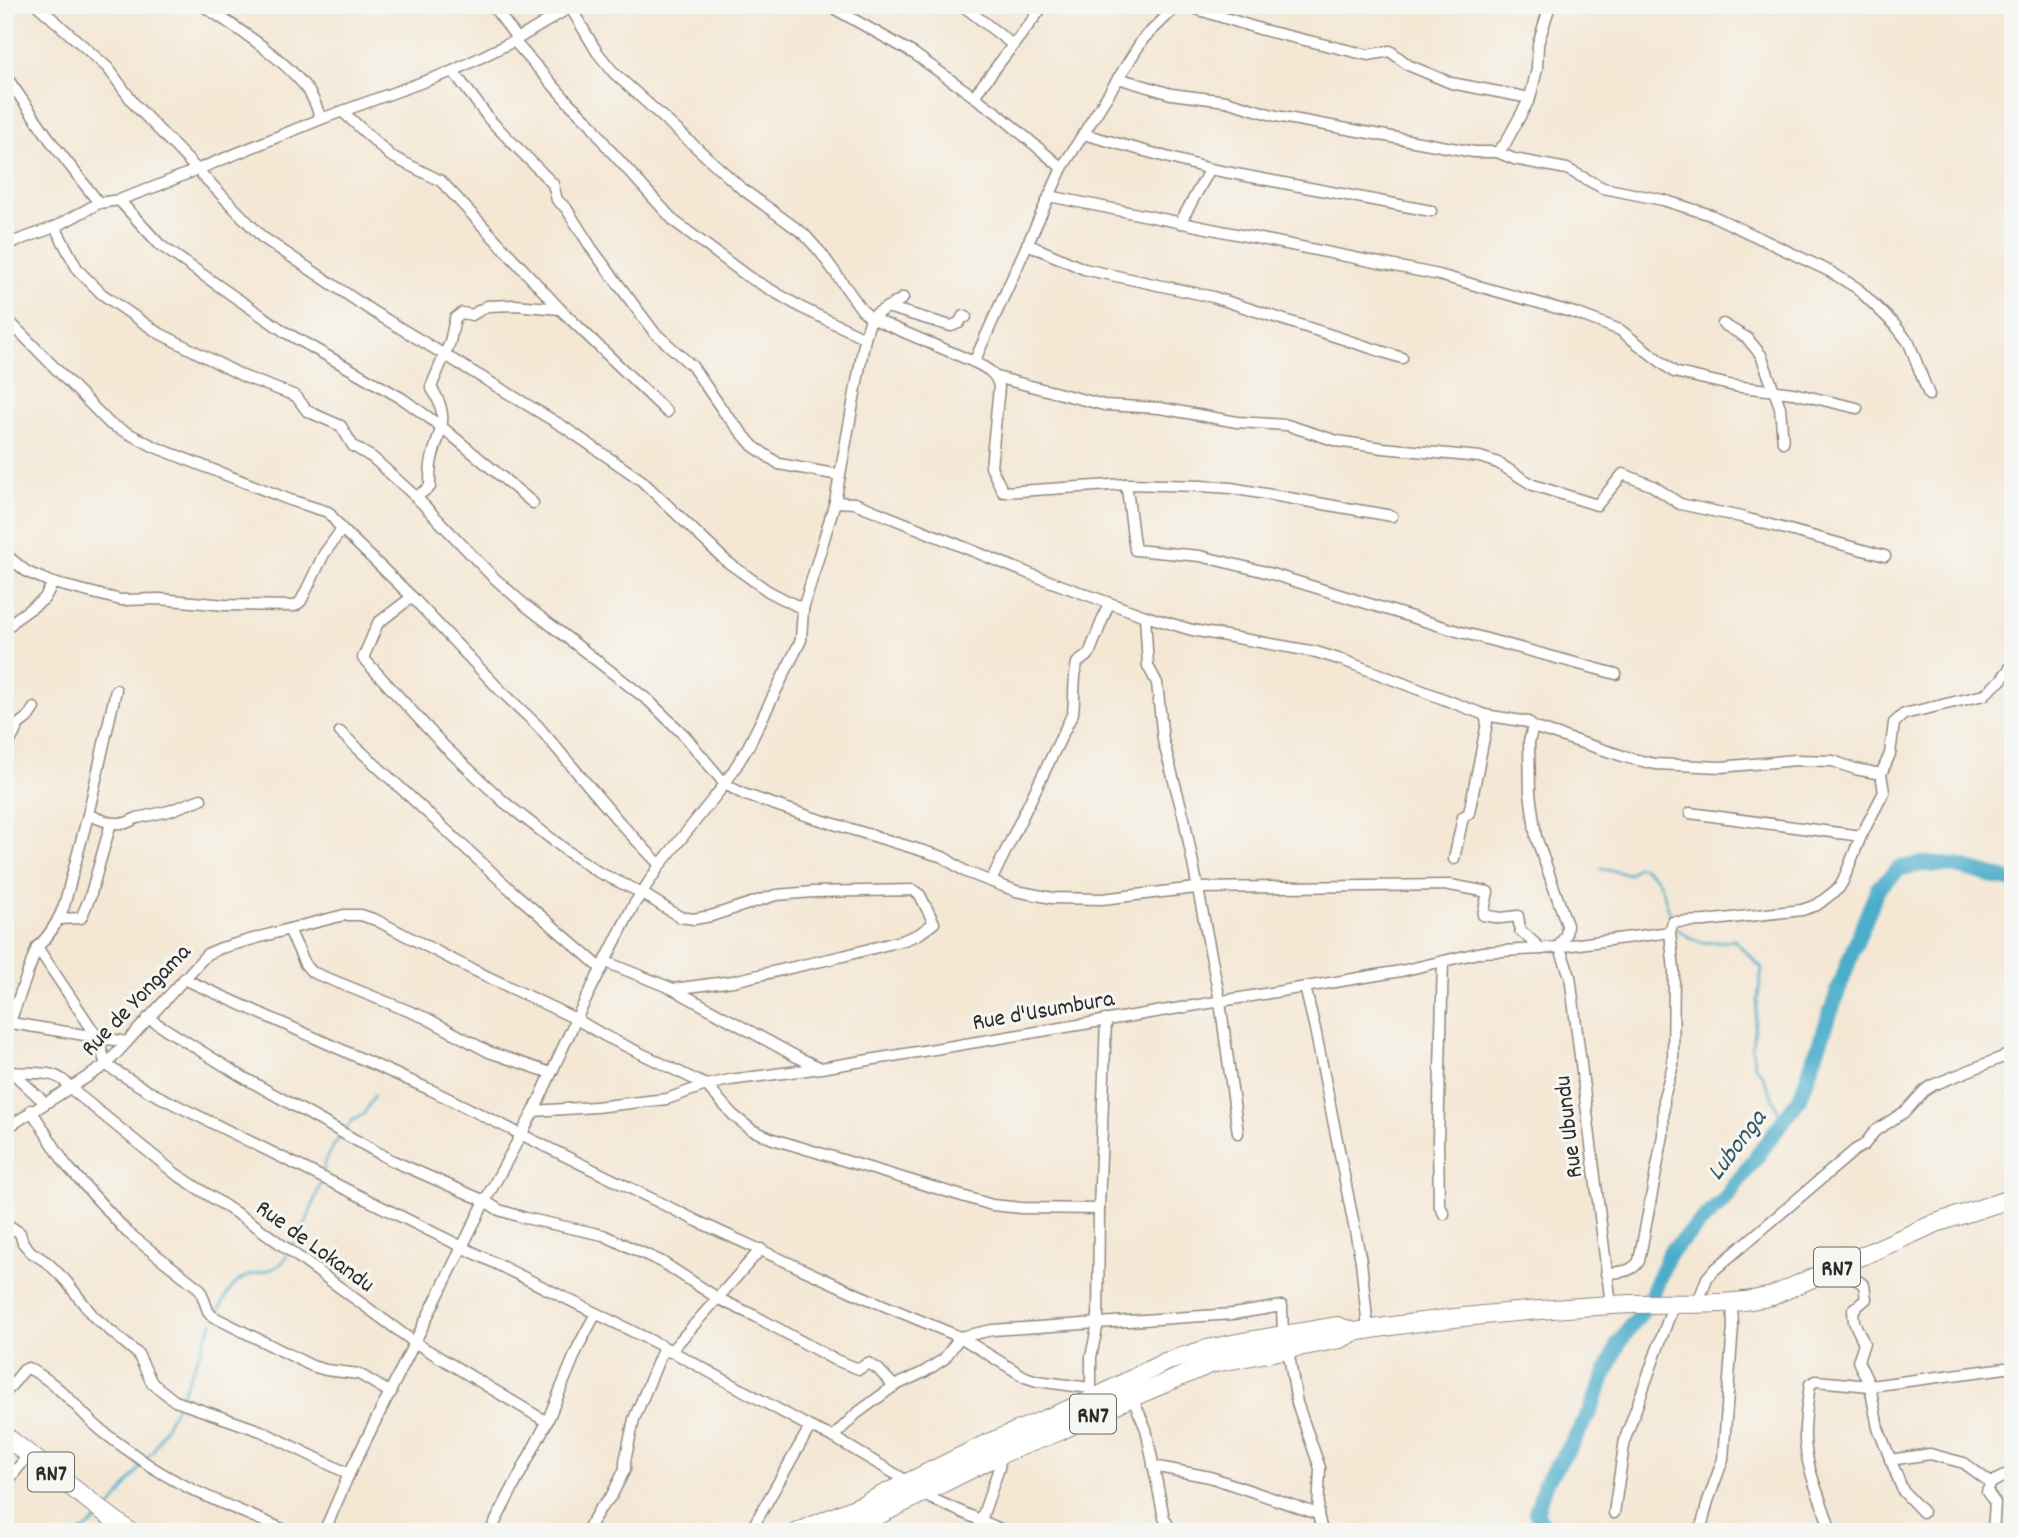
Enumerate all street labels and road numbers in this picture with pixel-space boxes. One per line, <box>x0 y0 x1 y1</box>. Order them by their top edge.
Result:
street label: Rue de Yongama <box>74 936 200 1065</box>
street label: Rue d'Usumbura <box>970 983 1118 1041</box>
street label: Rue Ubundu <box>1547 1073 1593 1180</box>
street label: Rue de Lokandu <box>248 1193 381 1302</box>
road number: RN7 <box>1814 1248 1860 1286</box>
road number: RN7 <box>1070 1394 1116 1434</box>
road number: RN7 <box>28 1452 74 1492</box>

